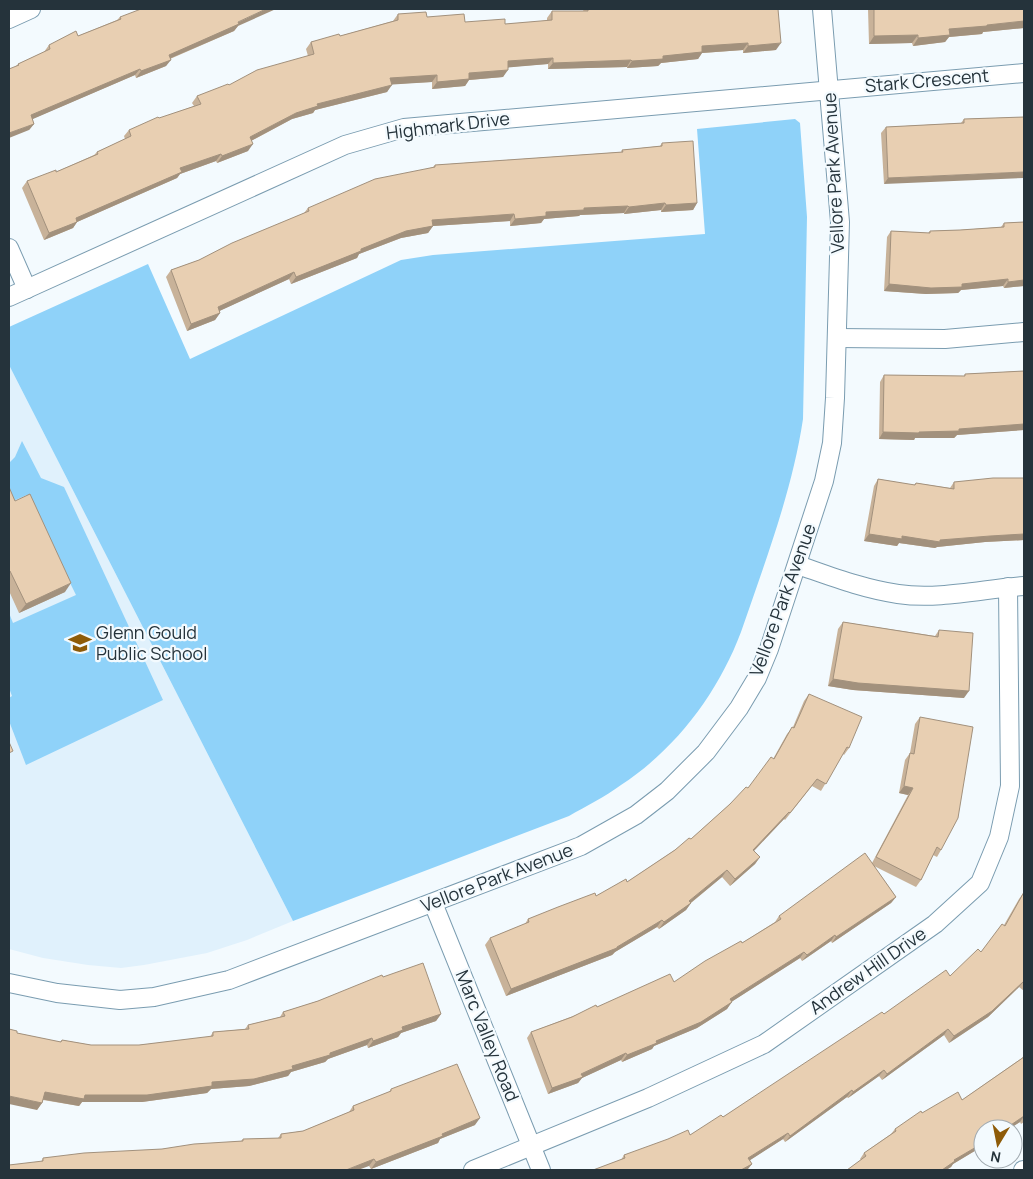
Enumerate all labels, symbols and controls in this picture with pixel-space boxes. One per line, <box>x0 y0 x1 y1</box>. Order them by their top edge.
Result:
street label: Stark Crescent <box>864 63 990 97</box>
street label: Vellore Park Avenue <box>817 92 849 254</box>
street label: Highmark Drive <box>385 106 511 144</box>
street label: Vellore Park Avenue <box>743 520 821 679</box>
place label: Glenn Gould Public School <box>96 620 207 665</box>
school or university icon: Glenn Gould Public School <box>67 630 93 656</box>
street label: Vellore Park Avenue <box>417 837 576 917</box>
street label: Andrew Hill Drive <box>804 921 931 1019</box>
street label: Marc Valley Road <box>451 966 525 1105</box>
north arrow <box>973 1119 1023 1169</box>
text: N <box>989 1147 1002 1168</box>

